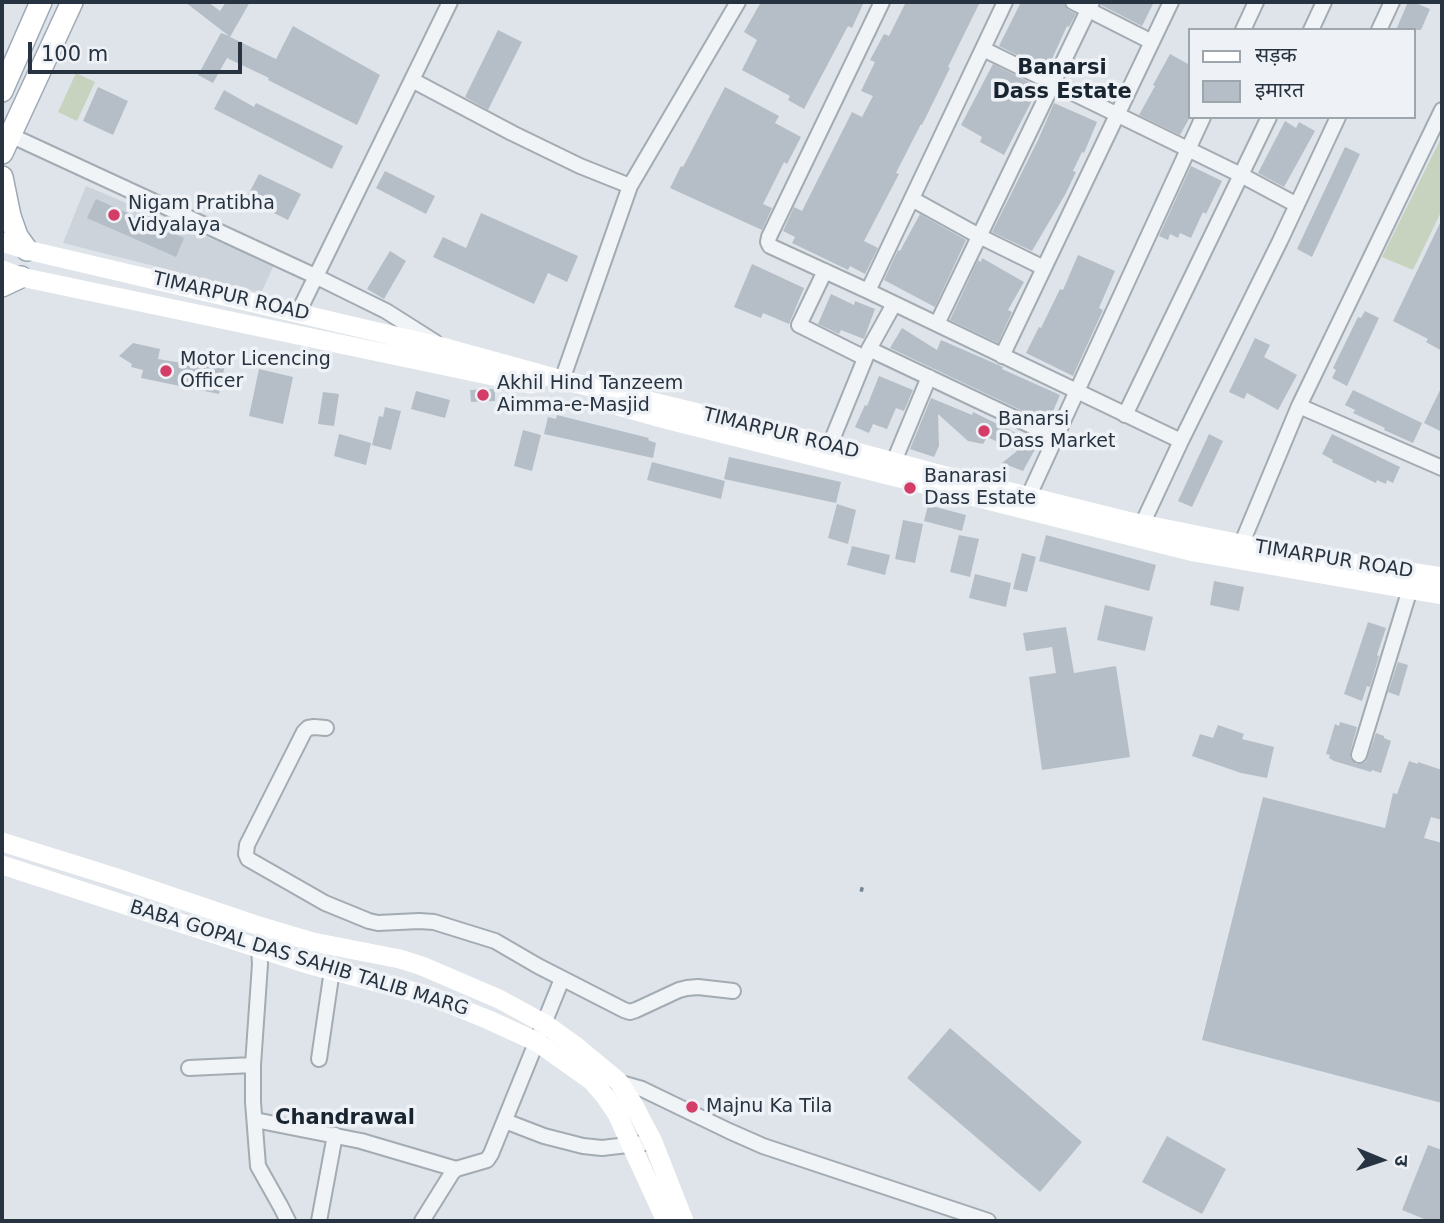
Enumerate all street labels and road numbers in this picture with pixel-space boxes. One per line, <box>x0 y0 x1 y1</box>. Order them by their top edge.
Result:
street label: TIMARPUR ROAD <box>151 268 311 326</box>
street label: TIMARPUR ROAD <box>701 404 861 464</box>
street label: TIMARPUR ROAD <box>1253 536 1415 584</box>
street label: BABA GOPAL DAS SAHIB TALIB MARG <box>127 896 471 1022</box>

